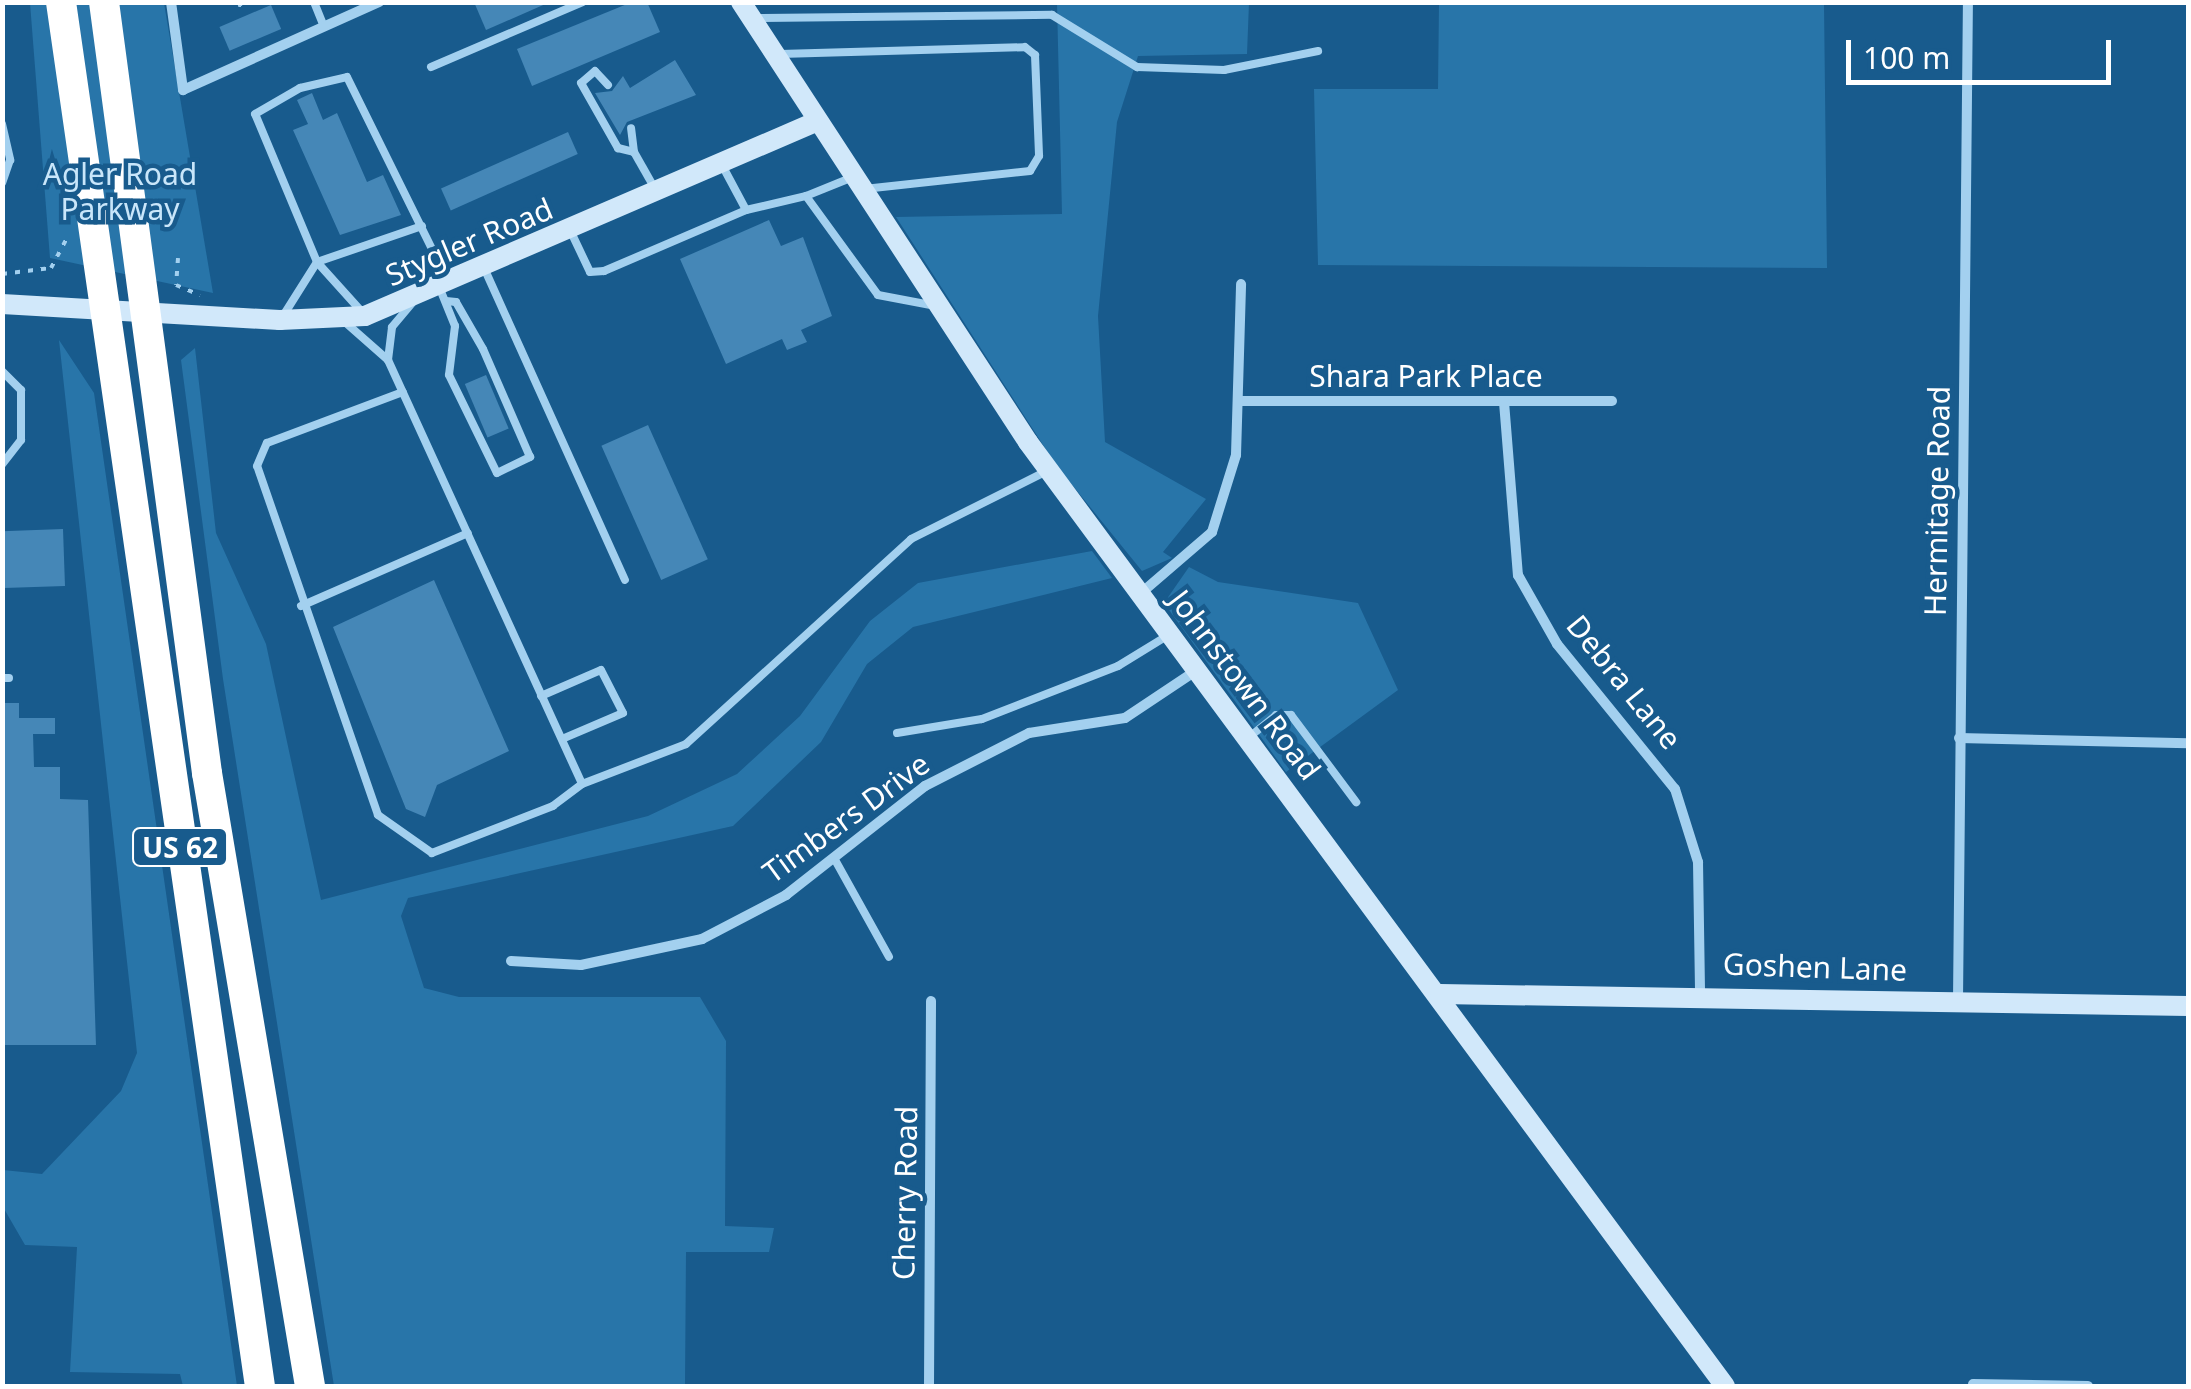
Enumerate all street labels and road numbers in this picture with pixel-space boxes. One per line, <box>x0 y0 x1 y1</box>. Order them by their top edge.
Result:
street label: Stygler Road <box>380 191 558 293</box>
street label: Shara Park Place <box>1309 358 1543 394</box>
street label: Hermitage Road <box>1917 386 1957 616</box>
street label: Johnstown Road <box>1162 583 1328 787</box>
street label: Debra Lane <box>1559 608 1689 756</box>
street label: Timbers Drive <box>756 746 936 890</box>
road number: US 62 <box>130 824 230 870</box>
street label: Goshen Lane <box>1722 946 1908 988</box>
street label: Cherry Road <box>885 1106 925 1280</box>

